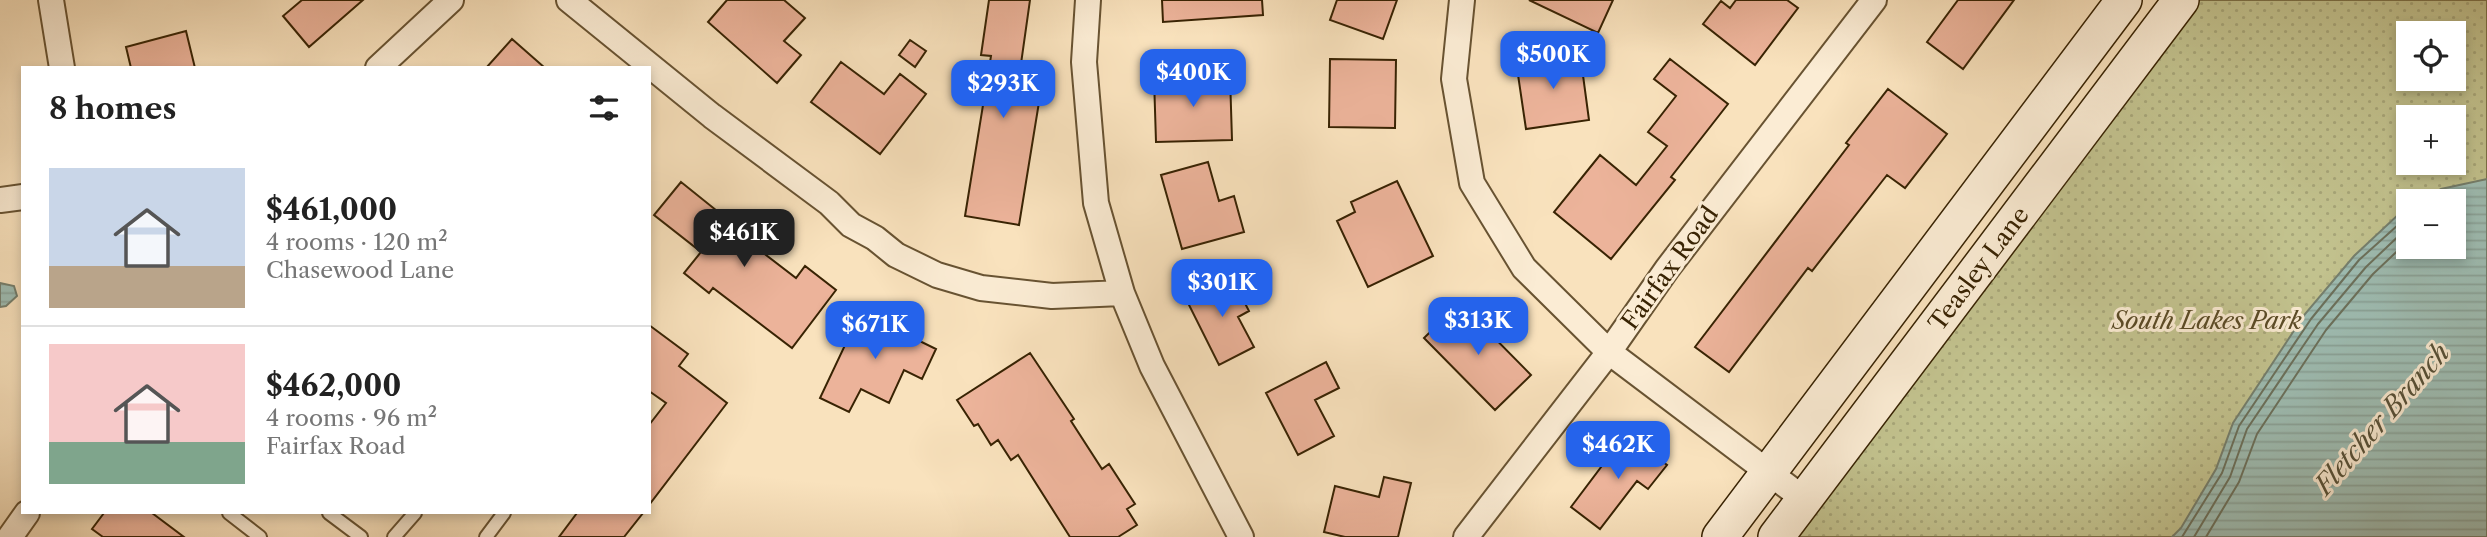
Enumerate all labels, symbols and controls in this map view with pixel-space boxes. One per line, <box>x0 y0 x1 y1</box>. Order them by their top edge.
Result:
map controls <box>2396 21 2466 259</box>
button: locate <box>2396 21 2466 91</box>
pin: $500K <box>1504 32 1602 91</box>
text: $500K <box>1516 40 1590 68</box>
pin: $400K <box>1144 50 1242 109</box>
text: $400K <box>1156 58 1230 86</box>
pin: $293K <box>954 60 1052 120</box>
text: $293K <box>967 69 1039 97</box>
icon: filters <box>585 89 623 127</box>
text: 8 homes <box>49 90 176 127</box>
button: + <box>2396 105 2466 175</box>
button: − <box>2396 189 2466 259</box>
text: $461,000 <box>266 191 397 228</box>
icon: home <box>105 196 189 280</box>
street label: Fairfax Road <box>1615 200 1724 335</box>
street label: Teasley Lane <box>1922 201 2035 337</box>
pin: $461K <box>695 210 793 269</box>
text: $461K <box>710 218 778 246</box>
text: 4 rooms · 120 m² <box>266 228 448 256</box>
text: Chasewood Lane <box>266 256 454 284</box>
pin: $301K <box>1173 260 1271 319</box>
text: $301K <box>1187 268 1257 296</box>
pin: $313K <box>1429 298 1527 357</box>
pin: $671K <box>826 302 924 361</box>
text: $313K <box>1444 306 1512 334</box>
park label: South Lakes Park <box>2110 306 2302 335</box>
text: $671K <box>841 310 909 338</box>
water label: Fletcher Branch <box>2306 337 2456 503</box>
text: $462,000 <box>266 367 401 404</box>
icon: home <box>105 372 189 456</box>
text: 4 rooms · 96 m² <box>266 404 437 432</box>
pin: $462K <box>1569 421 1667 481</box>
text: $462K <box>1582 430 1654 458</box>
text: Fairfax Road <box>266 432 405 460</box>

